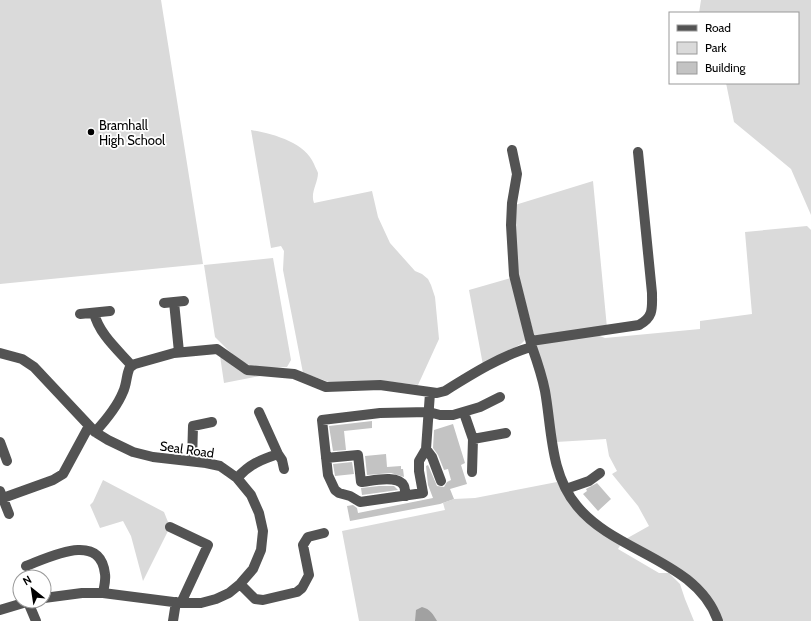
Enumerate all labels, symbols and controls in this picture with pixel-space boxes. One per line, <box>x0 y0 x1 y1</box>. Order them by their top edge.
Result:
legend <box>669 12 799 84</box>
text: Road <box>705 20 731 35</box>
text: Park <box>705 40 727 55</box>
text: Building <box>705 60 747 75</box>
place label: Bramhall High School <box>99 117 165 148</box>
marker: Bramhall High School <box>86 127 96 137</box>
street label: Seal Road <box>159 437 215 461</box>
north arrow <box>12 569 52 609</box>
text: N <box>20 572 34 588</box>

